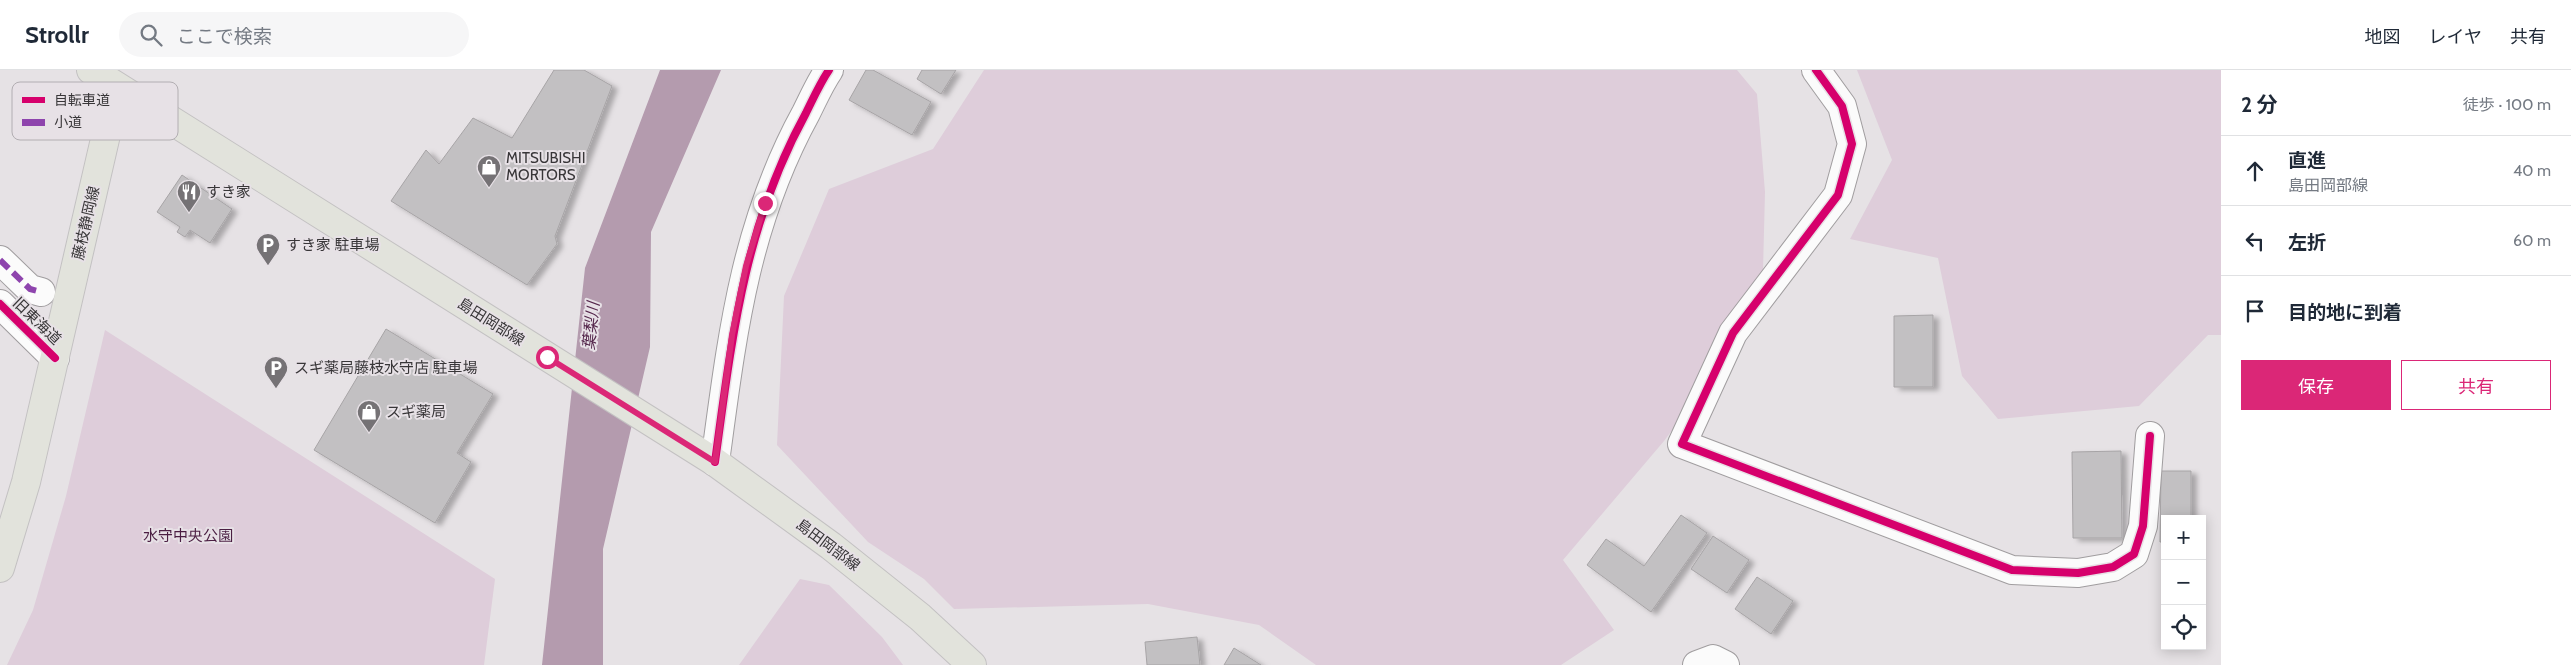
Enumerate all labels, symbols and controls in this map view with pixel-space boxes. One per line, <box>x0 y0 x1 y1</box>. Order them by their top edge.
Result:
search box <box>119 12 469 57</box>
text: Strollr <box>25 20 89 49</box>
icon: search <box>137 21 165 49</box>
text: ここで検索 <box>177 25 272 48</box>
text: 地図 <box>2365 26 2401 48</box>
text: レイヤ <box>2429 26 2482 48</box>
text: 共有 <box>2510 26 2546 48</box>
legend <box>12 82 178 140</box>
text: 自転車道 <box>54 91 110 109</box>
text: 2 分 <box>2241 92 2278 117</box>
text: 徒歩 · 100 m <box>2463 95 2551 114</box>
text: 小道 <box>54 113 82 131</box>
place label: MITSUBISHI MORTORS <box>506 149 586 184</box>
text: 直進 <box>2288 149 2326 172</box>
shop icon: MITSUBISHI MORTORS <box>476 154 502 188</box>
icon: ahead <box>2241 157 2269 185</box>
text: 40 m <box>2513 161 2551 180</box>
text: 島田岡部線 <box>2288 176 2368 195</box>
restaurant icon: すき家 <box>176 179 202 213</box>
place label: すき家 <box>206 183 251 201</box>
street label: 藤枝静岡線 <box>69 184 103 262</box>
route end <box>754 192 777 215</box>
icon: left <box>2241 227 2269 255</box>
text: 左折 <box>2288 231 2326 254</box>
text: 60 m <box>2513 231 2551 250</box>
parking icon: すき家 駐車場 <box>255 232 281 266</box>
place label: すき家 駐車場 <box>286 236 379 254</box>
street label: 旧東海道 <box>9 294 65 348</box>
street label: 島田岡部線 <box>454 294 528 350</box>
icon: arrive <box>2241 297 2269 325</box>
water label: 葉梨川 <box>579 299 603 351</box>
text: 目的地に到着 <box>2288 301 2402 324</box>
route start <box>536 346 559 369</box>
parking icon: スギ薬局藤枝水守店 駐車場 <box>263 355 289 389</box>
place label: スギ薬局藤枝水守店 駐車場 <box>294 359 477 377</box>
button: 保存 <box>2241 360 2391 410</box>
button: 共有 <box>2401 360 2551 410</box>
shop icon: スギ薬局 <box>356 399 382 433</box>
place label: スギ薬局 <box>386 403 446 421</box>
street label: 島田岡部線 <box>793 515 863 575</box>
map controls <box>2161 515 2206 650</box>
button: + <box>2161 515 2206 560</box>
park label: 水守中央公園 <box>143 527 233 545</box>
button: − <box>2161 560 2206 605</box>
button: locate <box>2161 605 2206 650</box>

